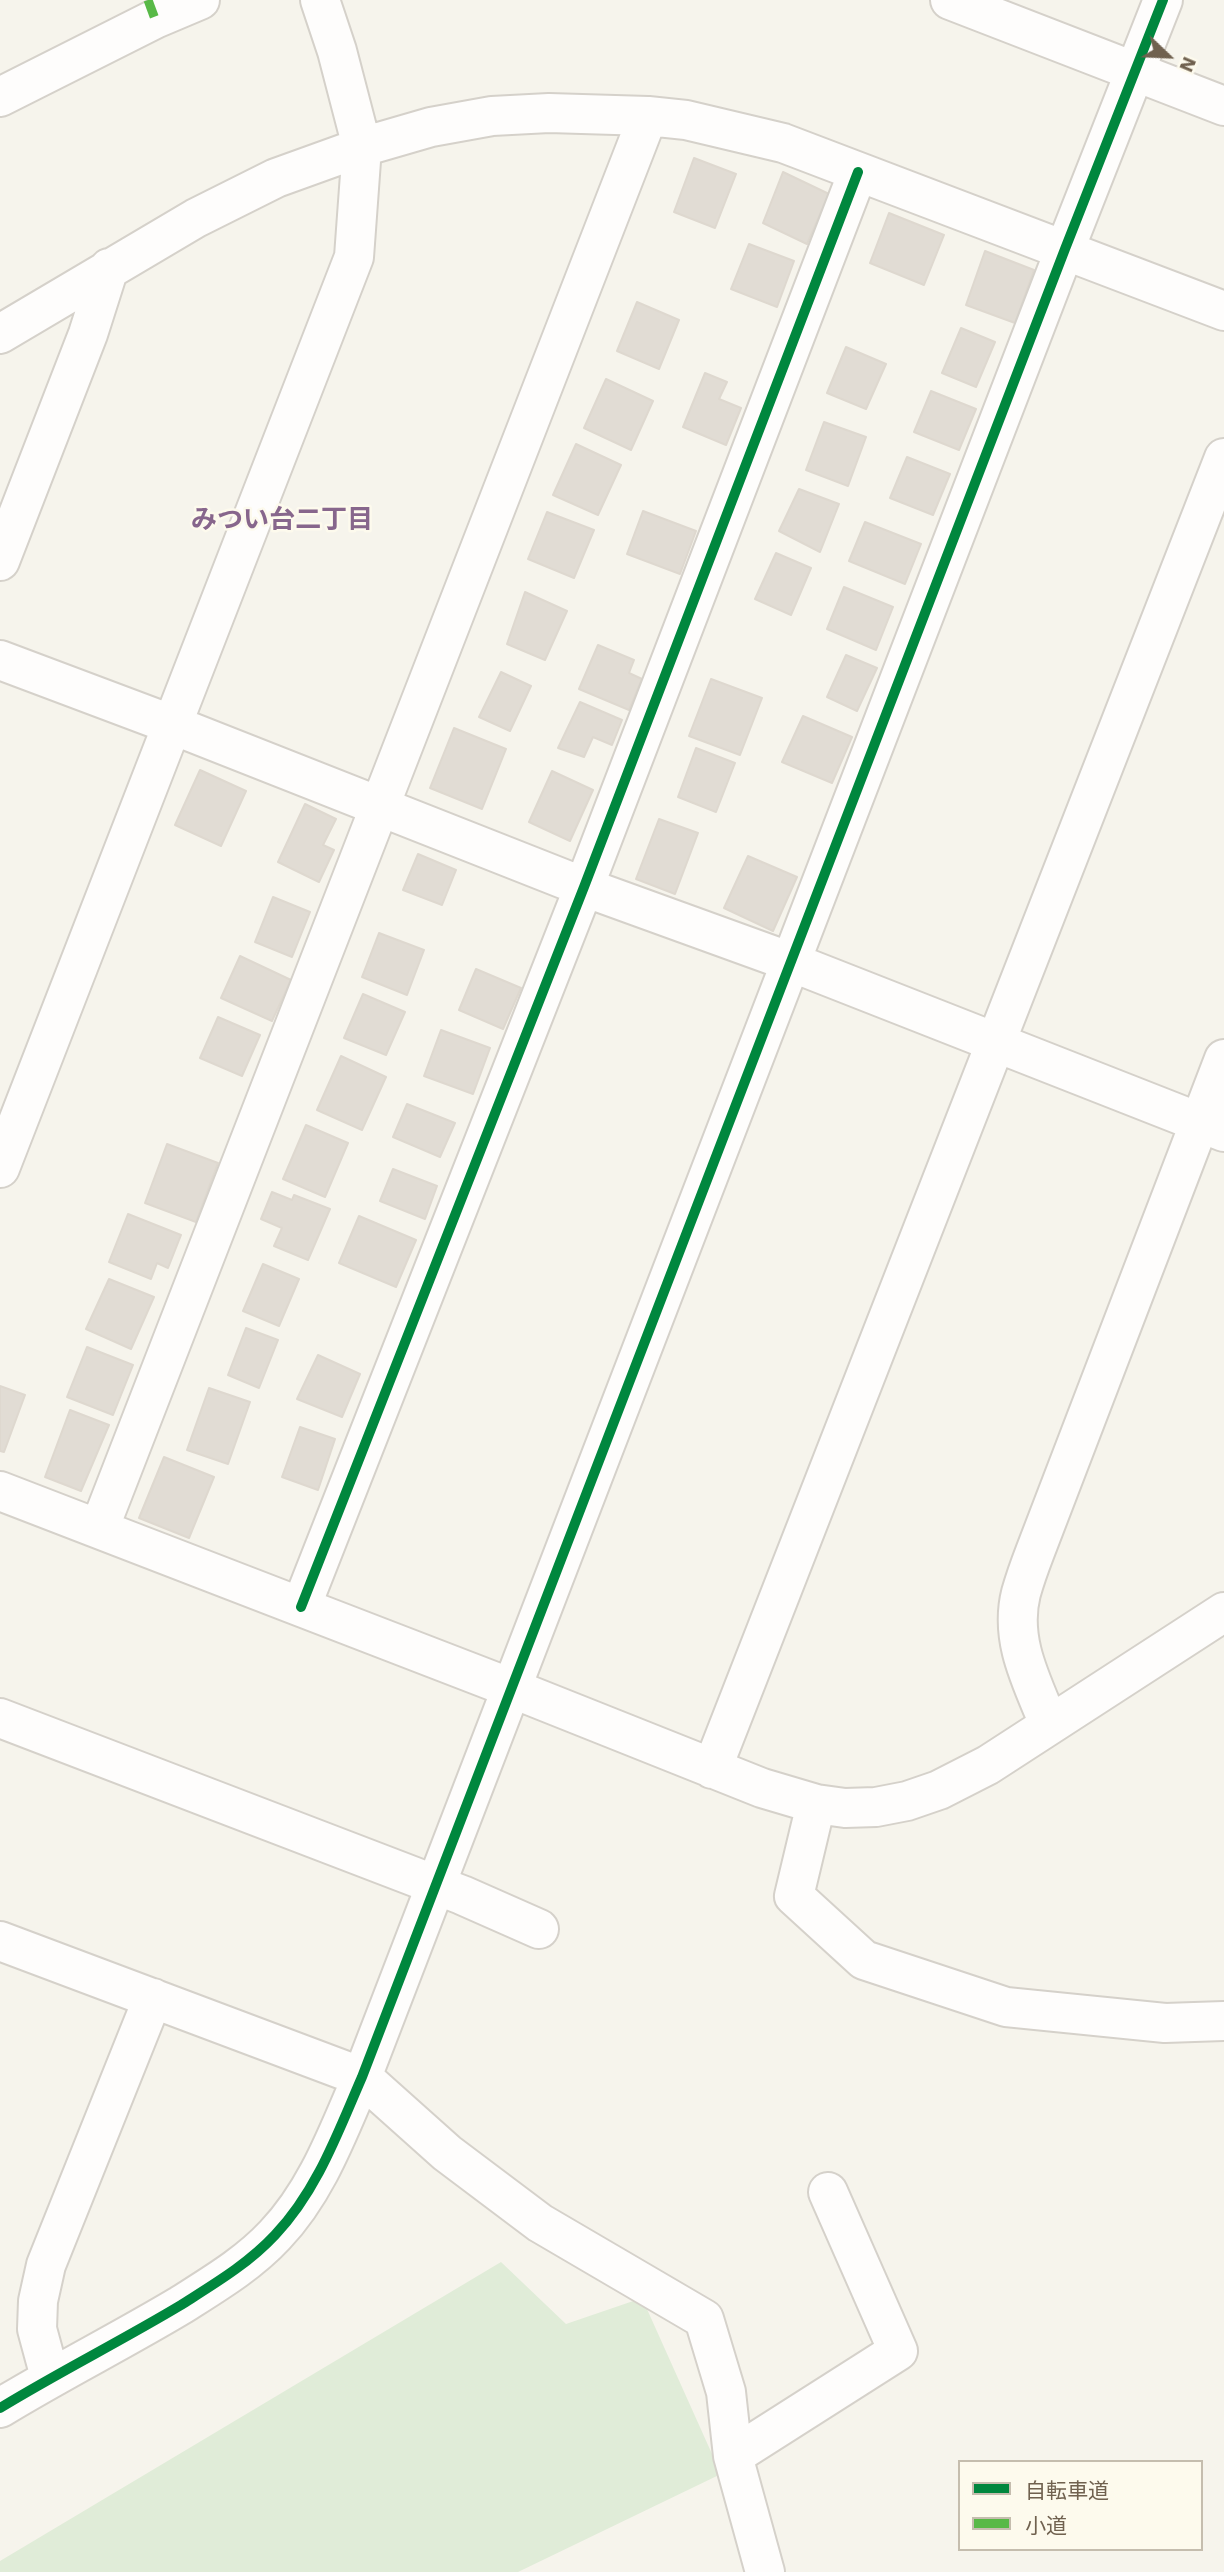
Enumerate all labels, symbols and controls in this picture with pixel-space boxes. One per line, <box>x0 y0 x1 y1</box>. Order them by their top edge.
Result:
north arrow <box>1133 21 1203 91</box>
text: N <box>1174 53 1201 75</box>
district label: みつい台二丁目 <box>191 504 373 536</box>
legend <box>958 2460 1203 2551</box>
text: 自転車道 <box>1025 2478 1109 2503</box>
text: 小道 <box>1025 2513 1067 2538</box>

